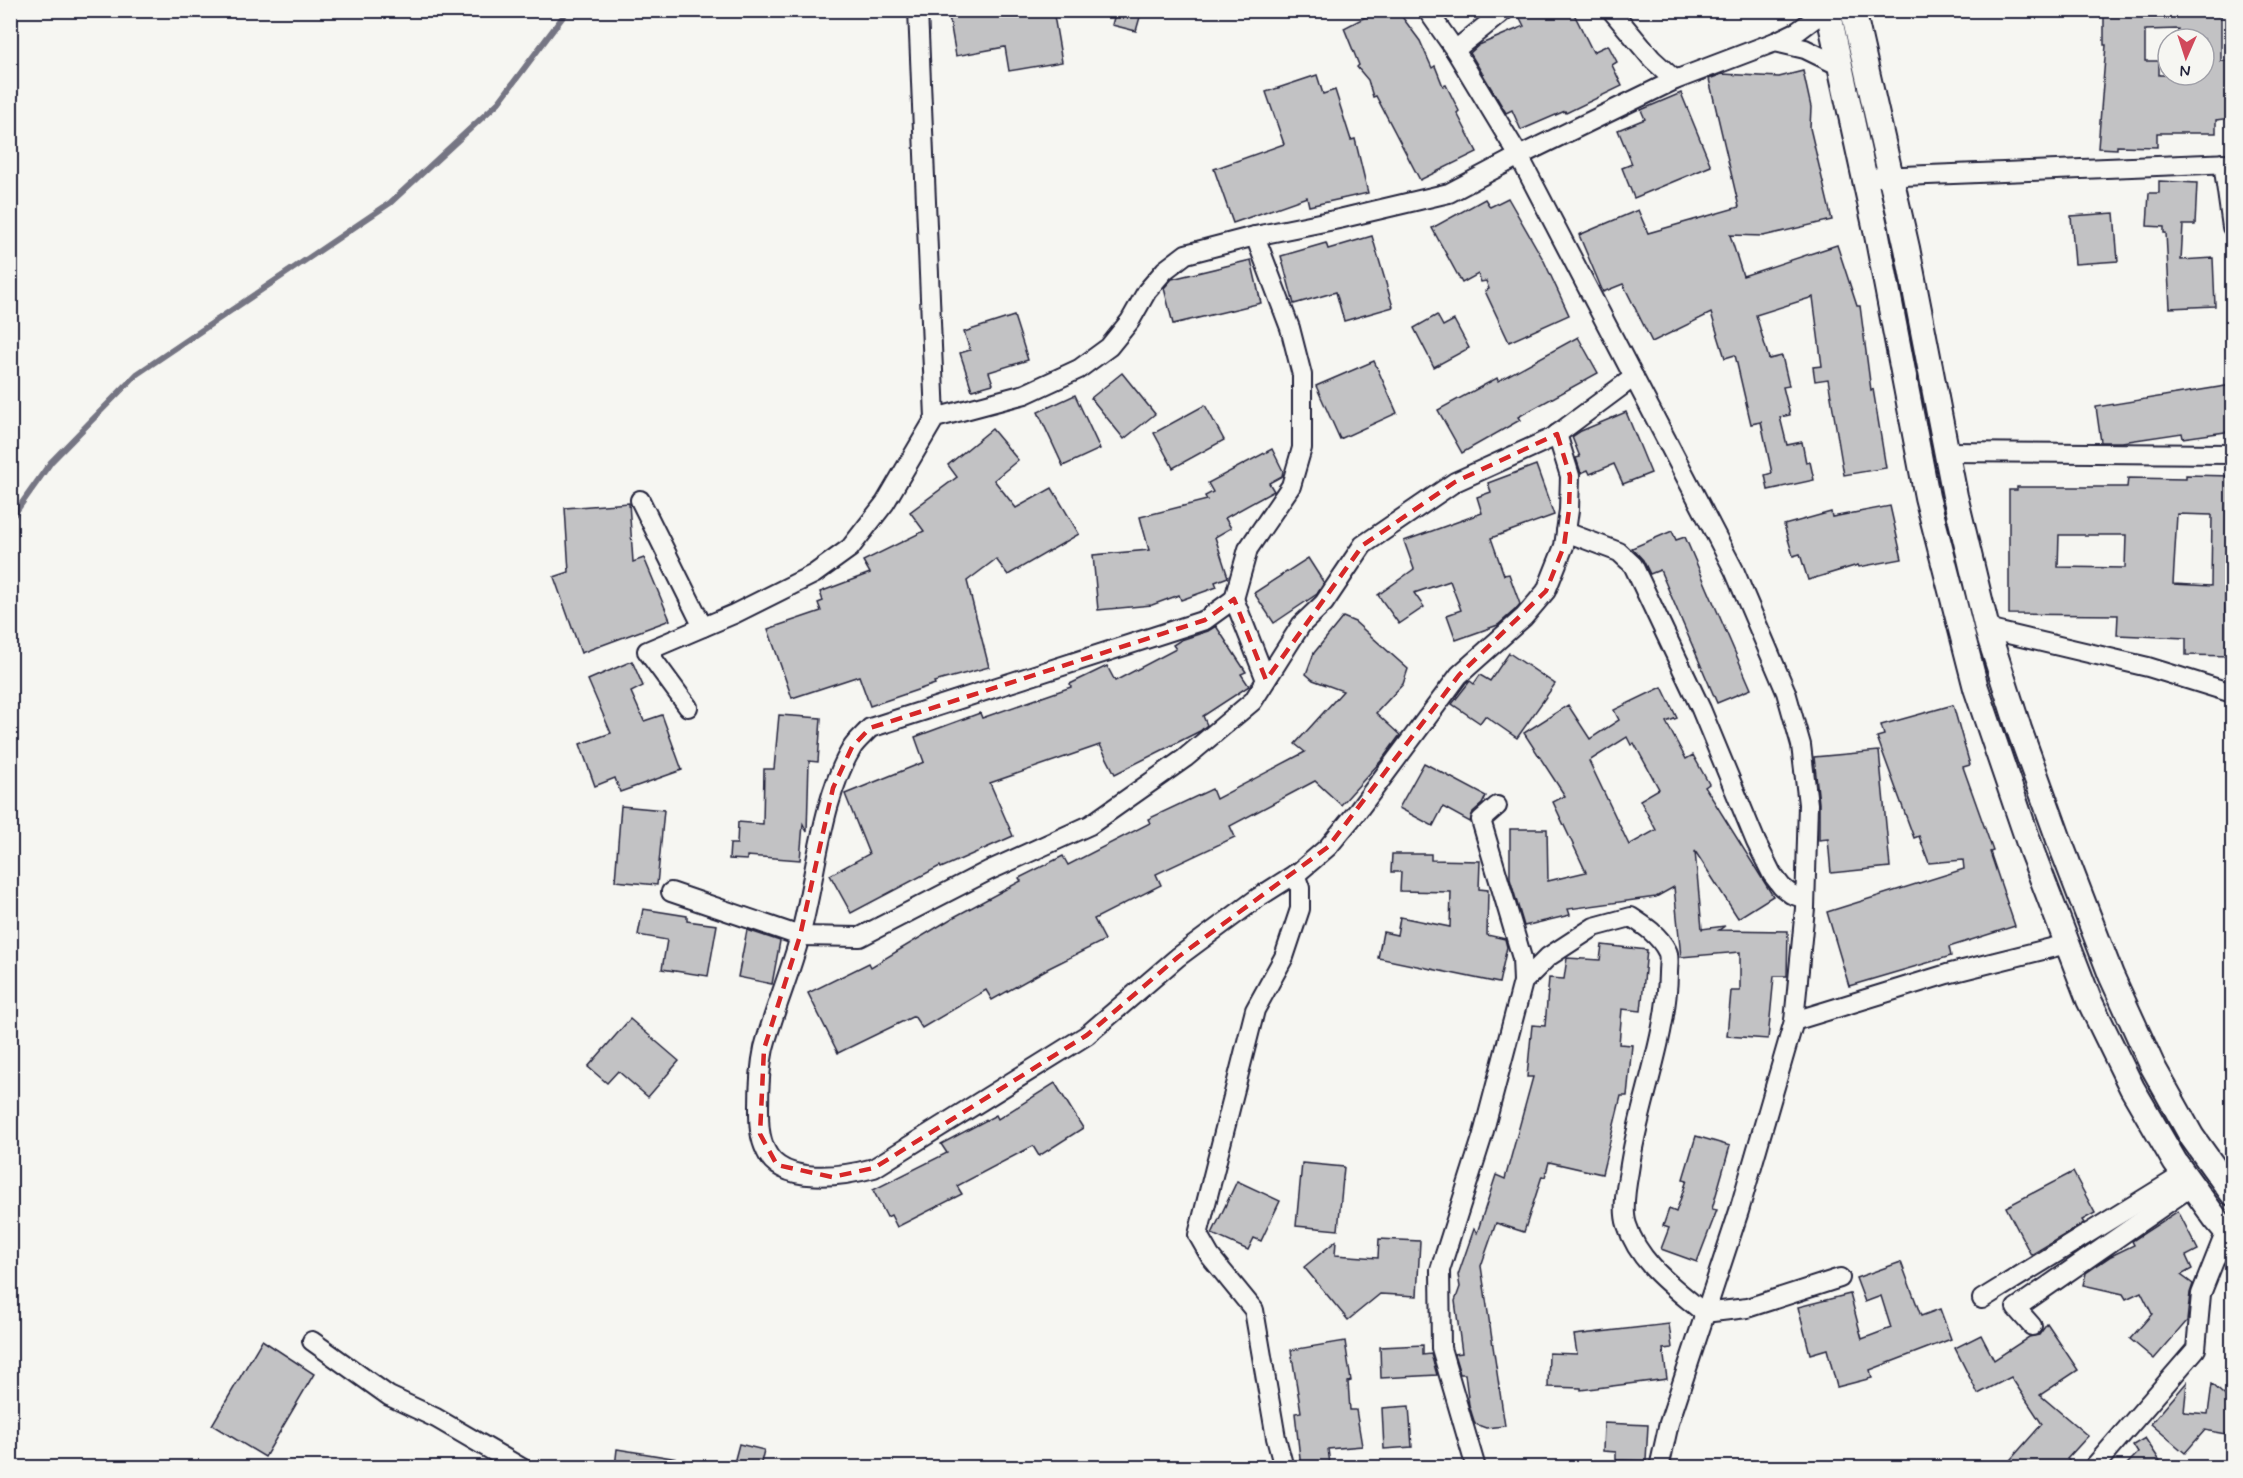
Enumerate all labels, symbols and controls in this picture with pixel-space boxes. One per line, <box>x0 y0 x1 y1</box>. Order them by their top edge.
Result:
north arrow <box>2156 27 2216 87</box>
text: N <box>2179 60 2191 81</box>

